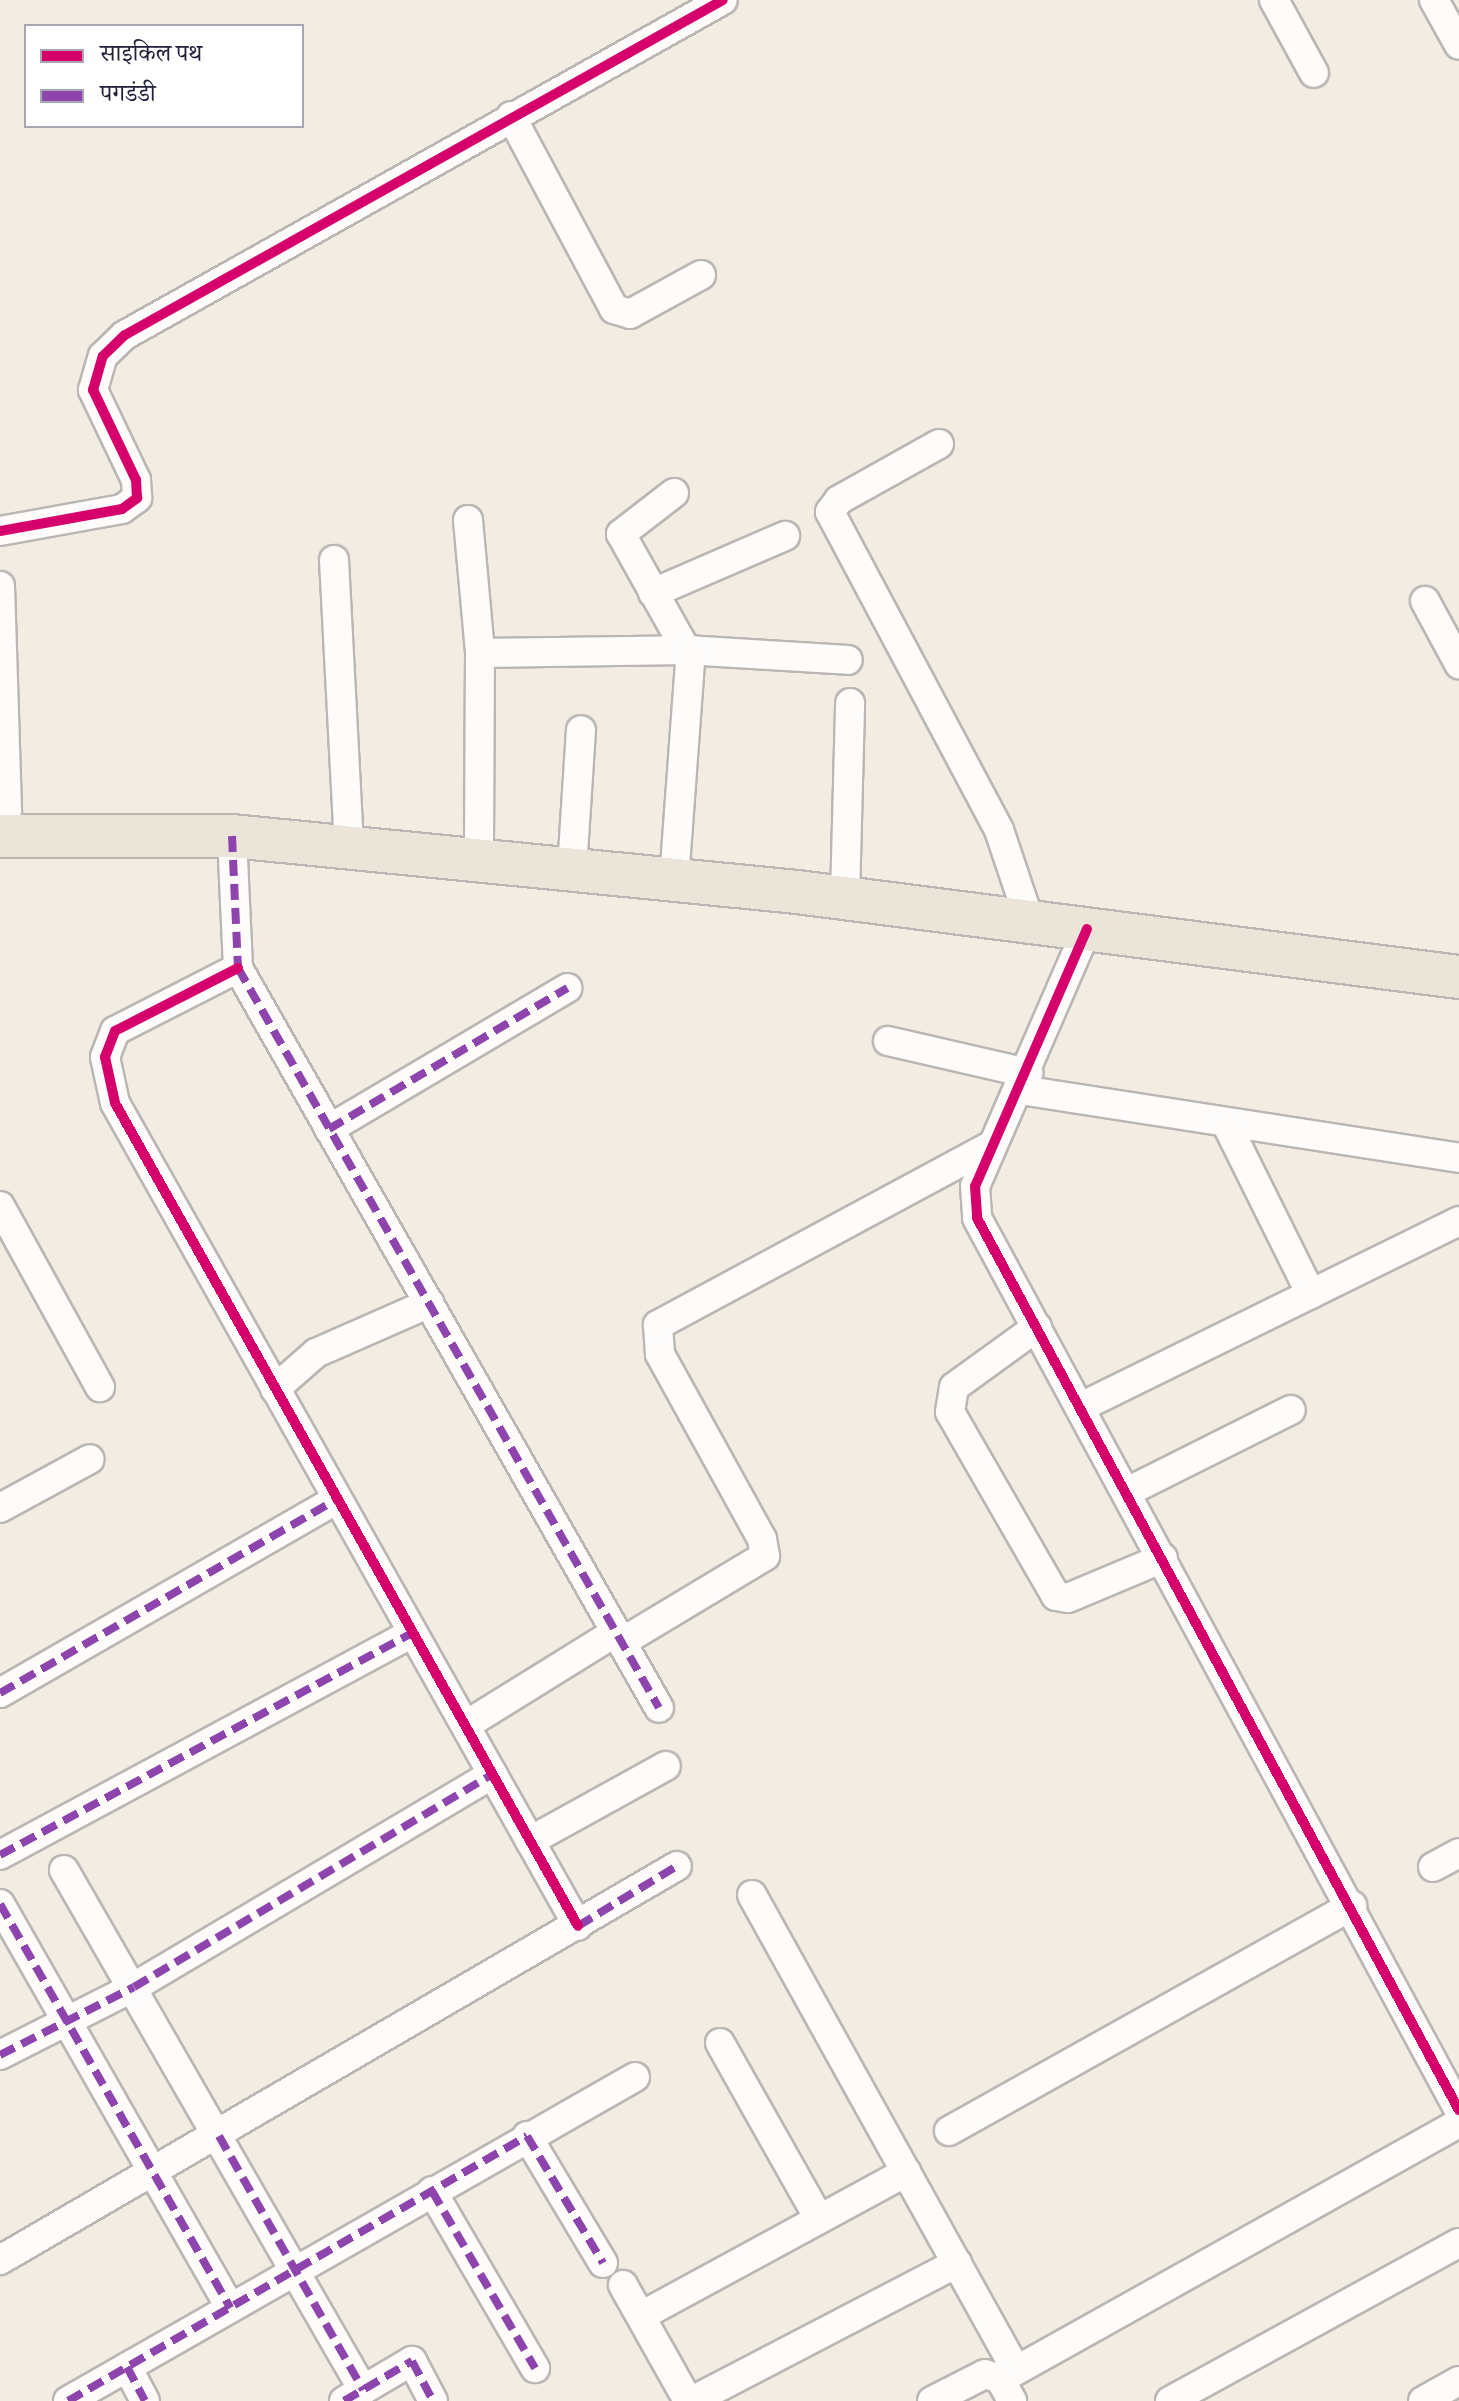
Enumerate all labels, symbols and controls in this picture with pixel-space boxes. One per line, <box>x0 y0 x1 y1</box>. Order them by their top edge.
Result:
legend <box>24 24 304 128</box>
text: साइकिल पथ <box>100 37 202 68</box>
text: पगडंडी <box>100 77 156 108</box>

